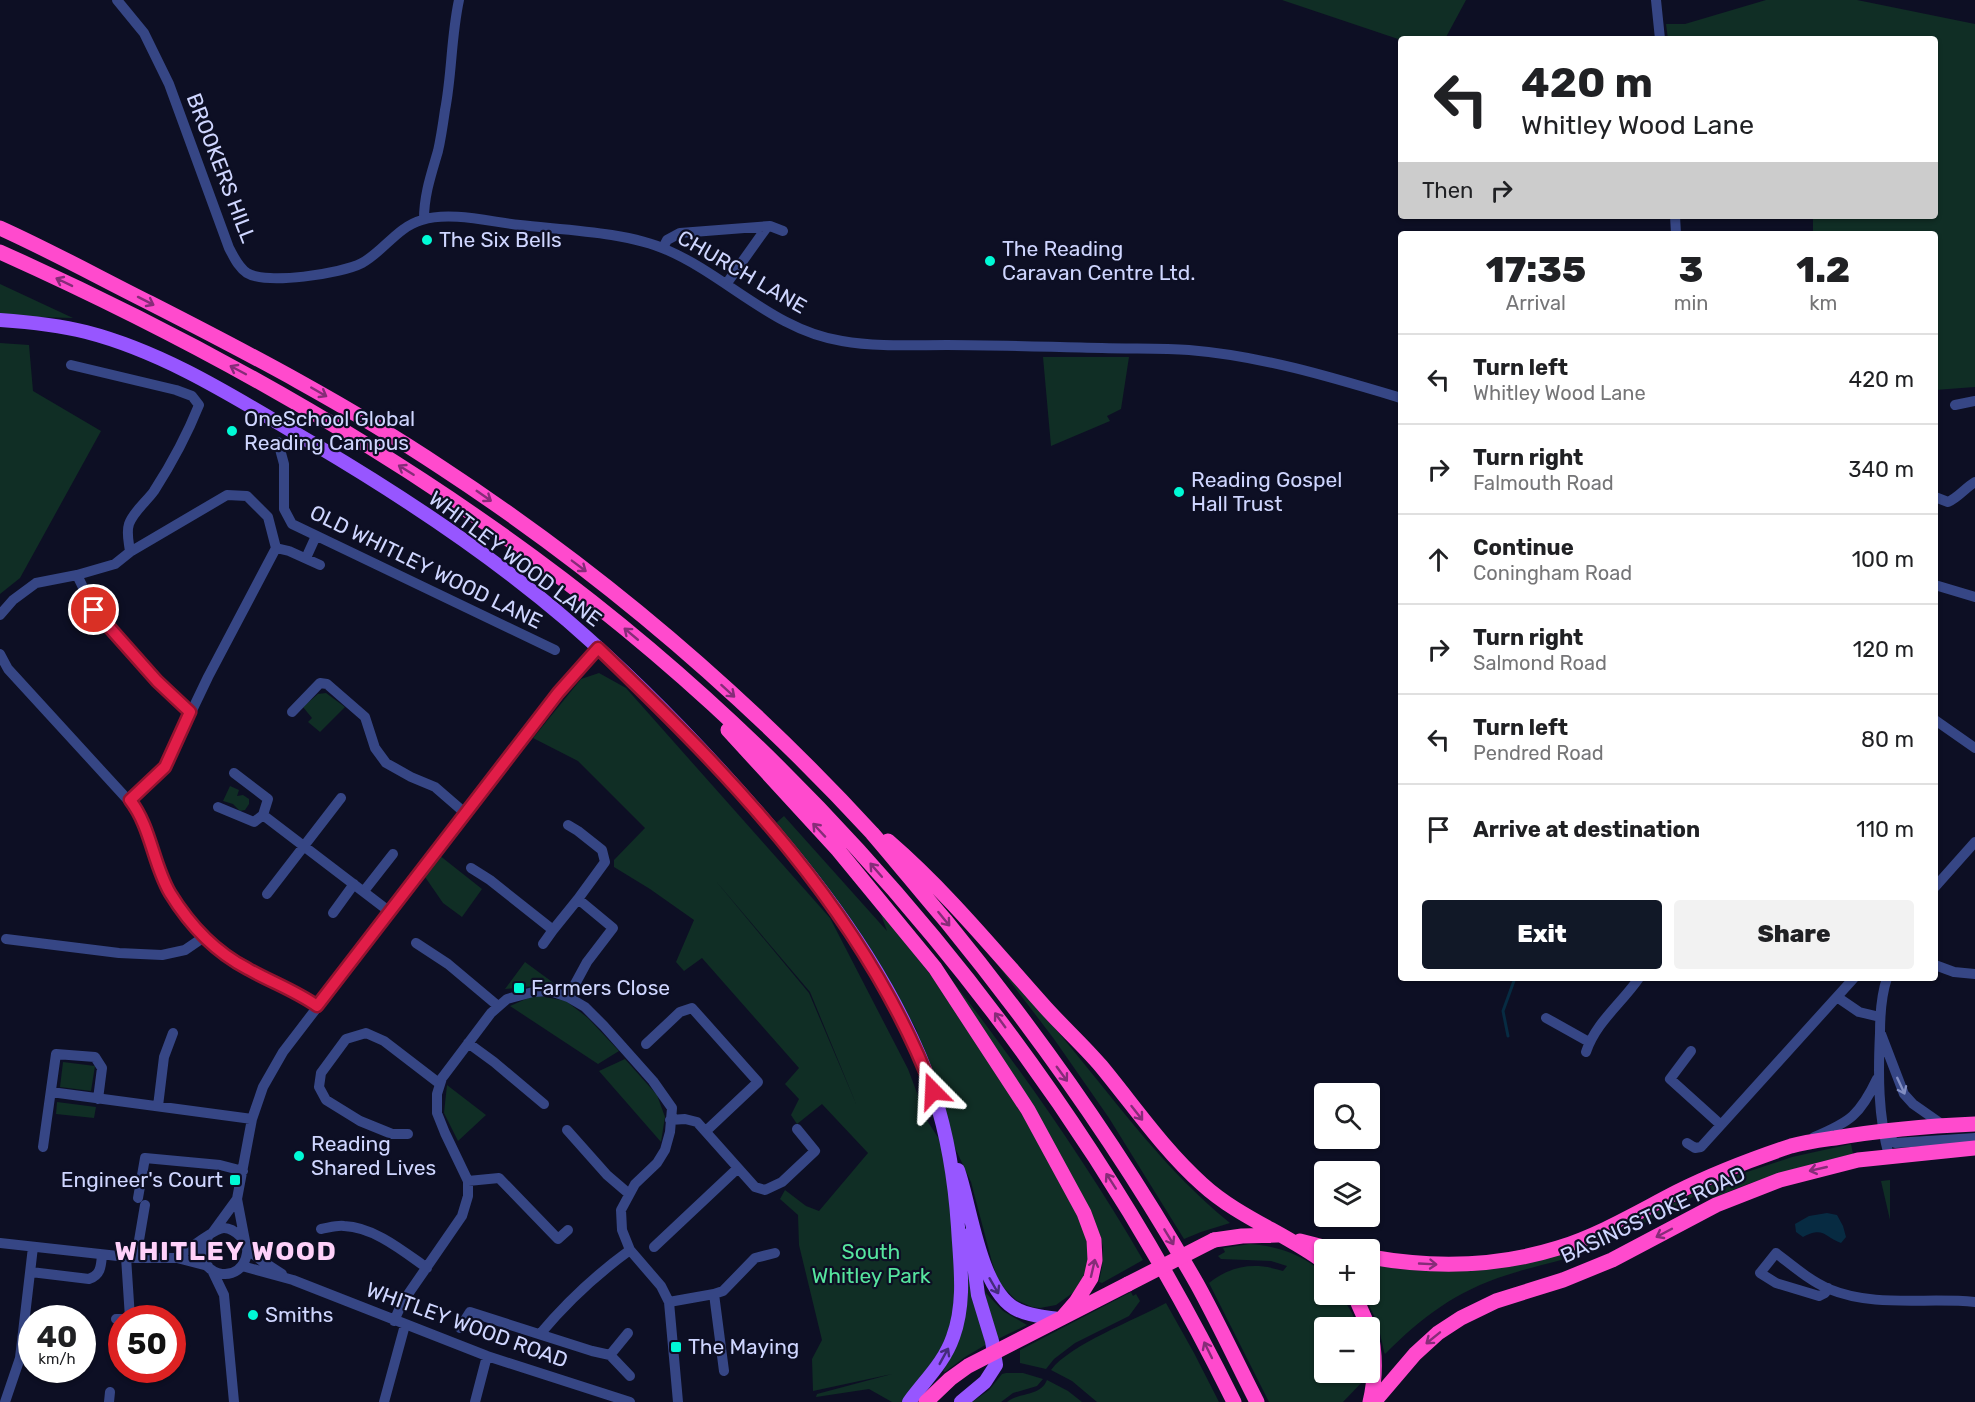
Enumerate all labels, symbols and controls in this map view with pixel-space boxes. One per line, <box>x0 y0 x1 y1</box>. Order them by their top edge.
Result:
text: 420 m <box>1521 58 1653 108</box>
icon: left <box>1422 60 1500 138</box>
street label: BROOKERS HILL <box>182 90 261 246</box>
text: Whitley Wood Lane <box>1521 109 1754 141</box>
icon: right <box>1485 174 1518 207</box>
text: Then <box>1422 177 1473 204</box>
street label: CHURCH LANE <box>673 225 811 319</box>
place label: The Six Bells <box>439 227 562 252</box>
marker: The Six Bells <box>420 233 434 247</box>
place label: The Reading Caravan Centre Ltd. <box>1002 236 1195 285</box>
text: 17:35 <box>1486 248 1586 291</box>
text: 3 <box>1679 248 1703 291</box>
text: 1.2 <box>1796 248 1850 291</box>
marker: The Reading Caravan Centre Ltd. <box>983 254 997 268</box>
one-way arrow <box>56 276 74 288</box>
text: Arrival <box>1506 291 1566 315</box>
text: min <box>1674 291 1708 315</box>
text: km <box>1809 291 1837 315</box>
one-way arrow <box>137 296 155 307</box>
text: Turn left <box>1473 354 1568 381</box>
icon: left <box>1422 363 1455 396</box>
one-way arrow <box>230 364 248 375</box>
text: 420 m <box>1849 366 1914 393</box>
text: Whitley Wood Lane <box>1473 381 1646 405</box>
one-way arrow <box>310 386 327 398</box>
place label: OneSchool Global Reading Campus <box>244 406 415 455</box>
marker: OneSchool Global Reading Campus <box>225 424 239 438</box>
text: Turn right <box>1473 444 1583 471</box>
icon: right <box>1422 453 1455 486</box>
text: 340 m <box>1848 456 1914 483</box>
one-way arrow <box>398 463 415 475</box>
place label: Reading Gospel Hall Trust <box>1191 467 1342 516</box>
text: Falmouth Road <box>1473 471 1614 495</box>
street label: WHITLEY WOOD LANE <box>424 485 607 632</box>
marker: Reading Gospel Hall Trust <box>1172 485 1186 499</box>
one-way arrow <box>475 490 491 502</box>
street label: OLD WHITLEY WOOD LANE <box>306 499 546 634</box>
text: Continue <box>1473 534 1574 561</box>
icon: ahead <box>1422 543 1455 576</box>
text: 100 m <box>1852 546 1914 573</box>
one-way arrow <box>570 559 586 572</box>
text: Coningham Road <box>1473 561 1632 585</box>
pin <box>68 584 119 635</box>
icon: arrive <box>77 593 110 626</box>
text: Turn right <box>1473 624 1583 651</box>
one-way arrow <box>623 628 639 641</box>
icon: right <box>1422 633 1455 666</box>
text: 120 m <box>1853 636 1914 663</box>
text: Salmond Road <box>1473 651 1607 675</box>
one-way arrow <box>720 684 735 698</box>
text: Turn left <box>1473 714 1568 741</box>
icon: left <box>1422 723 1455 756</box>
text: 80 m <box>1861 726 1914 753</box>
text: Pendred Road <box>1473 741 1604 765</box>
icon: arrive <box>1422 813 1455 846</box>
text: Arrive at destination <box>1473 816 1700 843</box>
text: 110 m <box>1856 816 1914 843</box>
one-way arrow <box>812 822 826 837</box>
one-way arrow <box>869 862 883 877</box>
button: Exit <box>1422 900 1662 969</box>
button: Share <box>1674 900 1914 969</box>
one-way arrow <box>937 911 950 927</box>
place label: Farmers Close <box>531 975 670 1000</box>
marker: Farmers Close <box>512 981 526 995</box>
one-way arrow <box>994 1013 1006 1029</box>
position arrow <box>901 1059 965 1123</box>
one-way arrow <box>1056 1065 1068 1081</box>
one-way arrow <box>1895 1077 1907 1095</box>
map controls <box>1314 1083 1380 1383</box>
button: search <box>1314 1083 1380 1149</box>
one-way arrow <box>1131 1105 1144 1121</box>
place label: Reading Shared Lives <box>311 1131 436 1180</box>
marker: Reading Shared Lives <box>292 1149 306 1163</box>
button: layers <box>1314 1161 1380 1227</box>
street label: BASINGSTOKE ROAD <box>1556 1161 1749 1268</box>
one-way arrow <box>1809 1164 1828 1176</box>
place label: Engineer's Court <box>61 1167 223 1192</box>
one-way arrow <box>1104 1172 1117 1189</box>
marker: Engineer's Court <box>228 1173 242 1187</box>
one-way arrow <box>1656 1227 1673 1239</box>
one-way arrow <box>1163 1228 1175 1245</box>
district label: WHITLEY WOOD <box>115 1235 337 1267</box>
park label: South Whitley Park <box>811 1239 931 1288</box>
button: + <box>1314 1239 1380 1305</box>
one-way arrow <box>1417 1258 1437 1269</box>
one-way arrow <box>1088 1259 1099 1278</box>
street label: WHITLEY WOOD ROAD <box>363 1276 571 1373</box>
one-way arrow <box>988 1277 1000 1294</box>
place label: Smiths <box>265 1302 334 1327</box>
speed limit sign: 50 <box>108 1305 186 1383</box>
marker: Smiths <box>246 1308 260 1322</box>
button: − <box>1314 1317 1380 1383</box>
text: 40 <box>37 1319 77 1355</box>
one-way arrow <box>1425 1332 1441 1345</box>
place label: The Maying <box>688 1334 799 1359</box>
marker: The Maying <box>669 1340 683 1354</box>
one-way arrow <box>1202 1341 1213 1359</box>
one-way arrow <box>938 1348 950 1365</box>
text: km/h <box>38 1350 76 1368</box>

